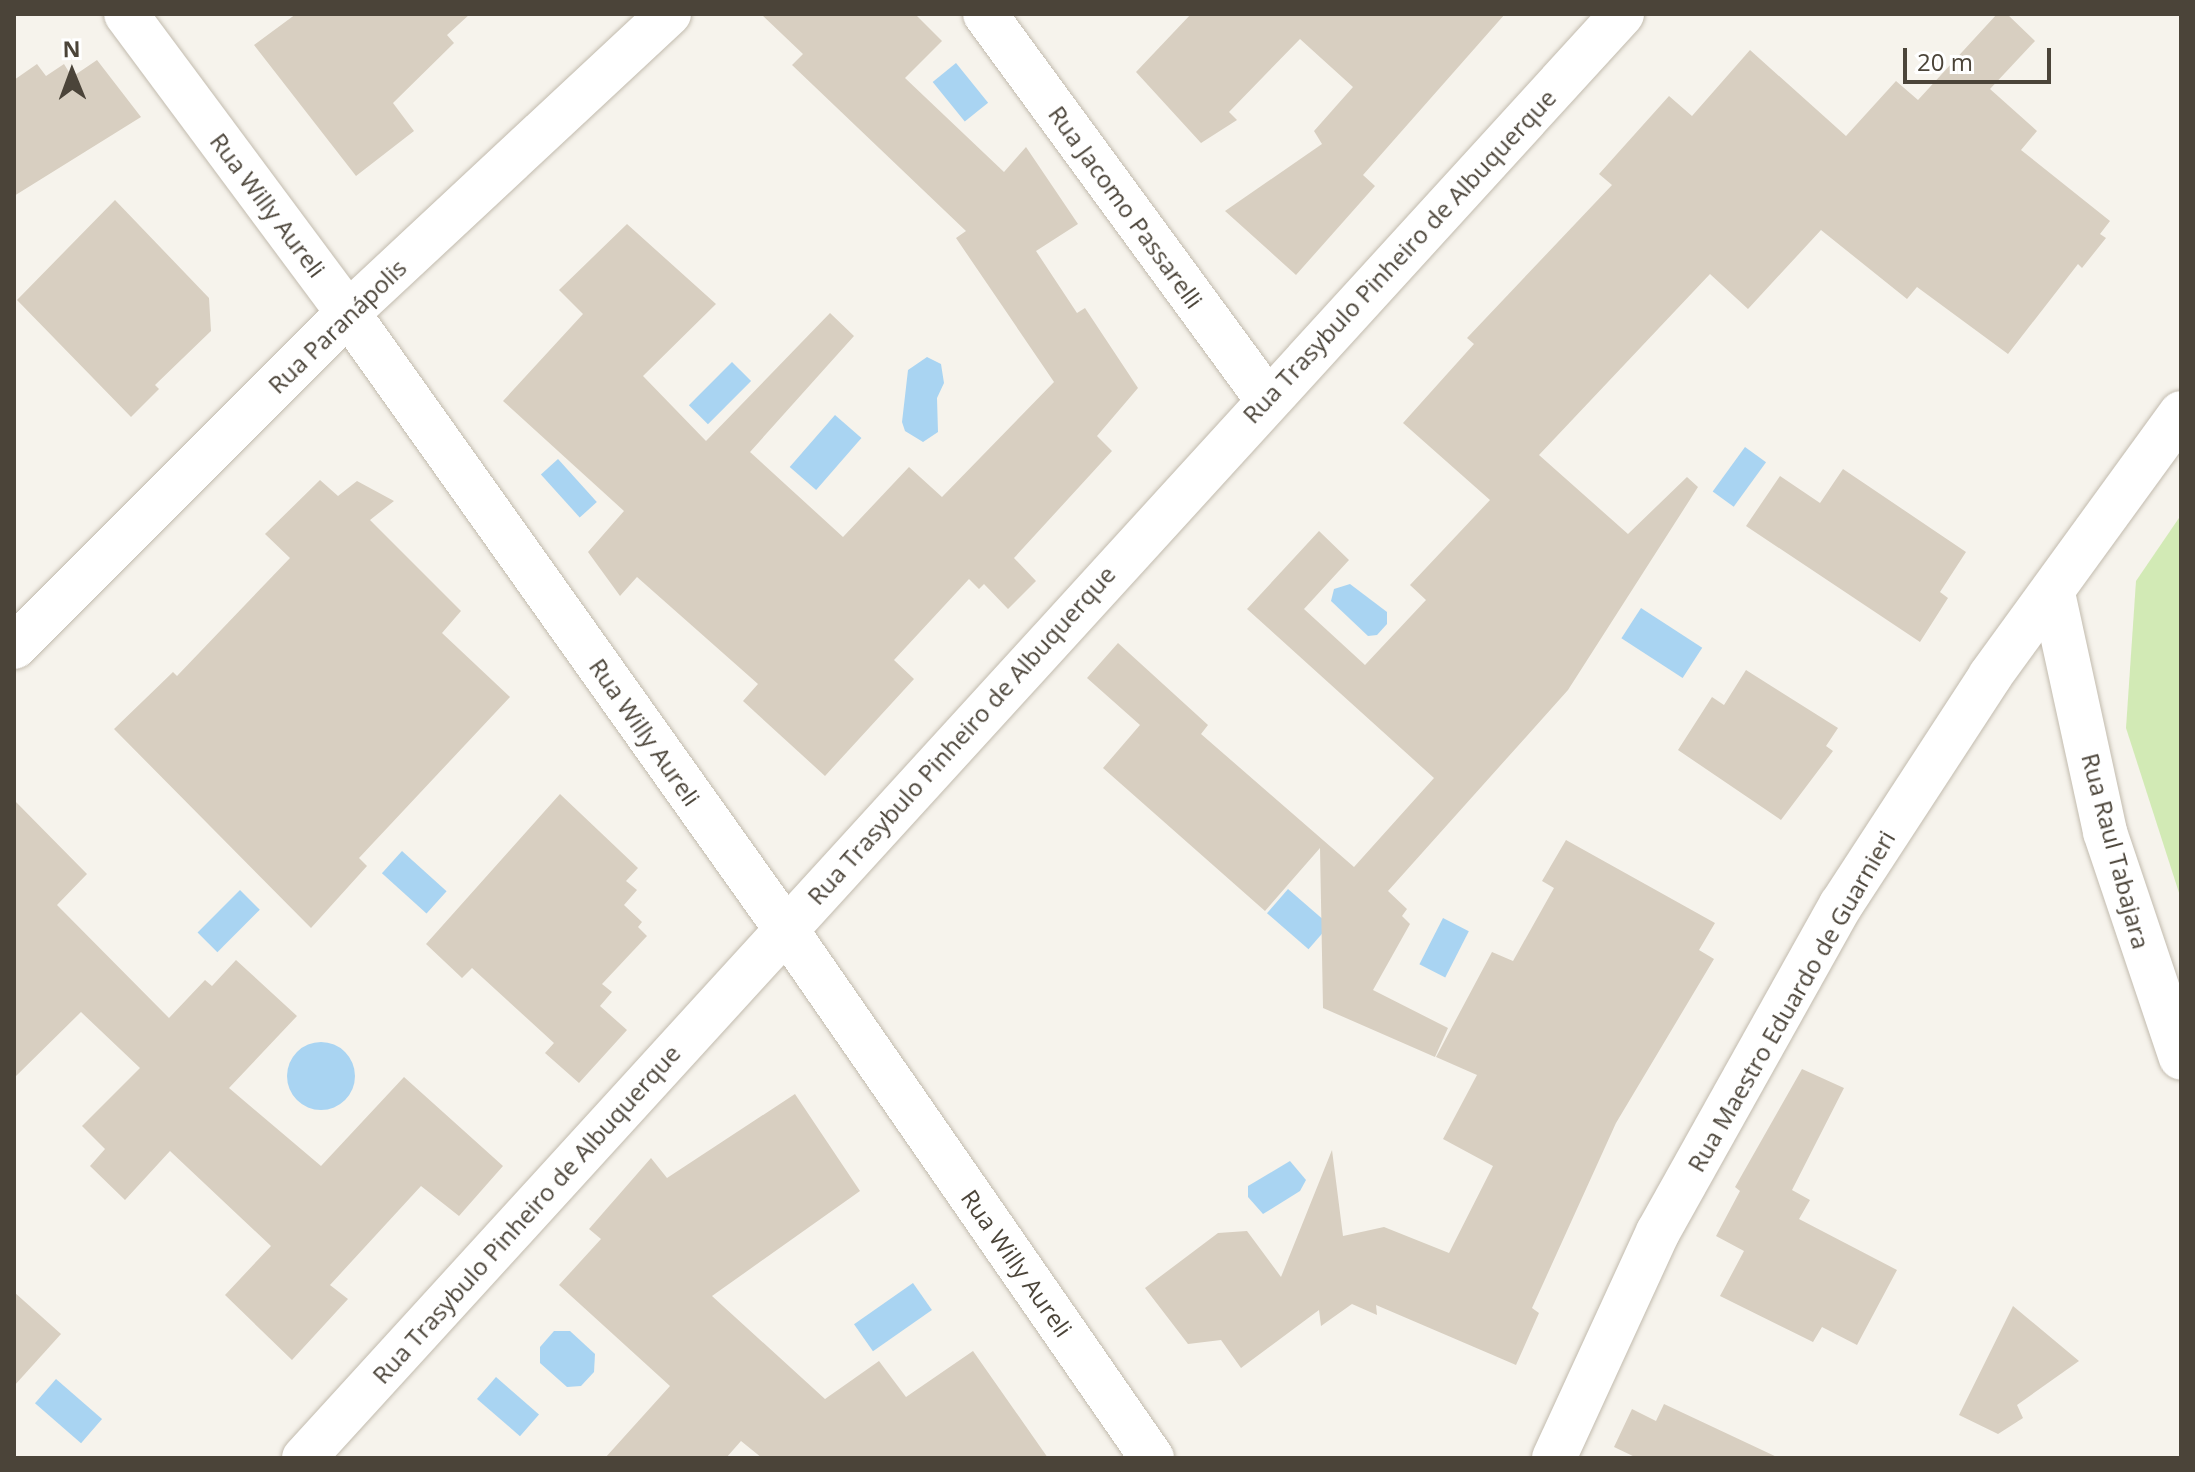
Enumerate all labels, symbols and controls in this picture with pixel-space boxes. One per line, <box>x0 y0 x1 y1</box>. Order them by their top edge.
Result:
north arrow <box>32 32 112 112</box>
scale bar <box>1907 32 2055 82</box>
text: N <box>62 33 81 63</box>
text: 20 m <box>1917 45 1973 78</box>
street label: Rua Trasybulo Pinheiro de Albuquerque <box>1237 83 1561 429</box>
street label: Rua Jacomo Passarelli <box>1043 100 1209 314</box>
street label: Rua Willy Aureli <box>204 127 332 283</box>
street label: Rua Paranápolis <box>262 253 412 399</box>
street label: Rua Trasybulo Pinheiro de Albuquerque <box>801 560 1121 910</box>
street label: Rua Willy Aureli <box>584 653 706 811</box>
street label: Rua Raul Tabajara <box>2076 750 2156 952</box>
street label: Rua Maestro Eduardo de Guarnieri <box>1681 825 1901 1177</box>
street label: Rua Trasybulo Pinheiro de Albuquerque <box>366 1039 686 1389</box>
street label: Rua Willy Aureli <box>956 1184 1078 1342</box>

